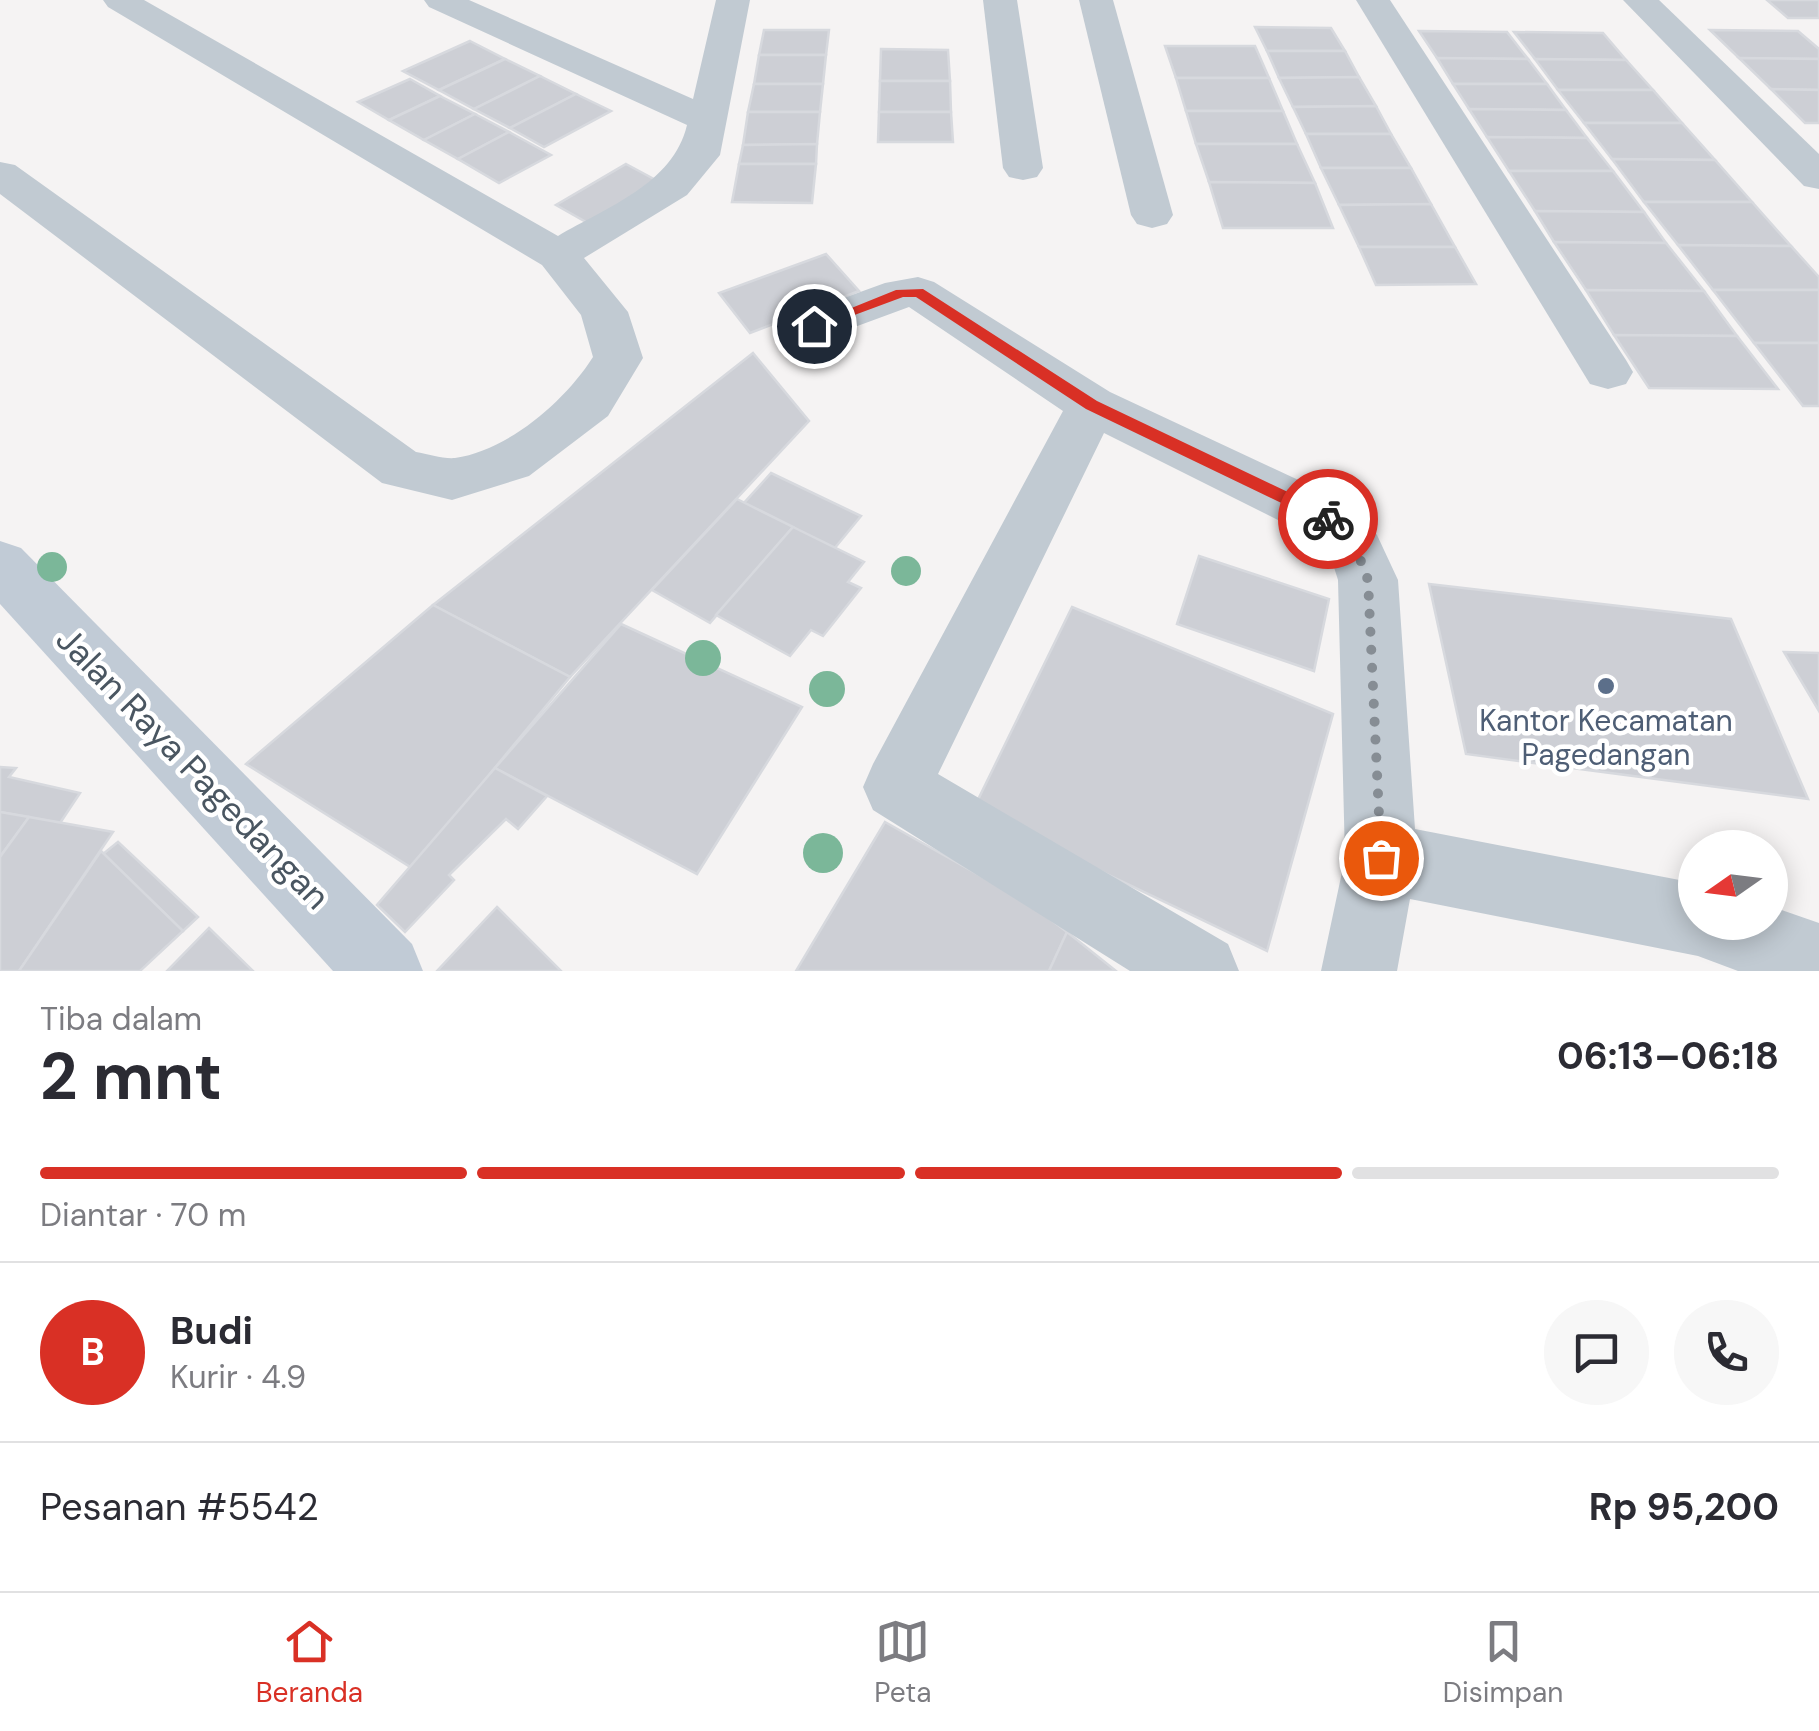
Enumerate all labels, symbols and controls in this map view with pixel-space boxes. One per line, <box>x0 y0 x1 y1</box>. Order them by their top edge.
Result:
pin <box>772 284 857 369</box>
icon: home <box>787 299 842 354</box>
courier <box>1278 469 1378 569</box>
icon: bike <box>1301 492 1356 547</box>
street label: Jalan Raya Pagedangan <box>46 617 340 919</box>
marker: Kantor Kecamatan Pagedangan <box>1595 675 1617 697</box>
place label: Kantor Kecamatan Pagedangan <box>1479 701 1733 774</box>
pin <box>1339 816 1424 901</box>
north arrow <box>1678 830 1788 940</box>
map controls <box>1678 830 1788 940</box>
icon: bag <box>1354 831 1409 886</box>
text: Tiba dalam <box>40 998 202 1040</box>
text: 06:13–06:18 <box>1557 1031 1779 1081</box>
text: 2 mnt <box>40 1035 222 1119</box>
text: Diantar · 70 m <box>40 1194 246 1236</box>
button: chat <box>1544 1300 1649 1405</box>
button: phone <box>1674 1300 1779 1405</box>
text: Budi <box>170 1306 253 1356</box>
text: B <box>80 1327 105 1377</box>
text: Kurir · 4.9 <box>170 1356 306 1398</box>
text: Pesanan #5542 <box>40 1482 319 1532</box>
text: Rp 95,200 <box>1589 1482 1779 1532</box>
tab: Beranda <box>256 1614 363 1711</box>
tab: Peta <box>874 1614 931 1711</box>
tab: Disimpan <box>1443 1614 1563 1711</box>

